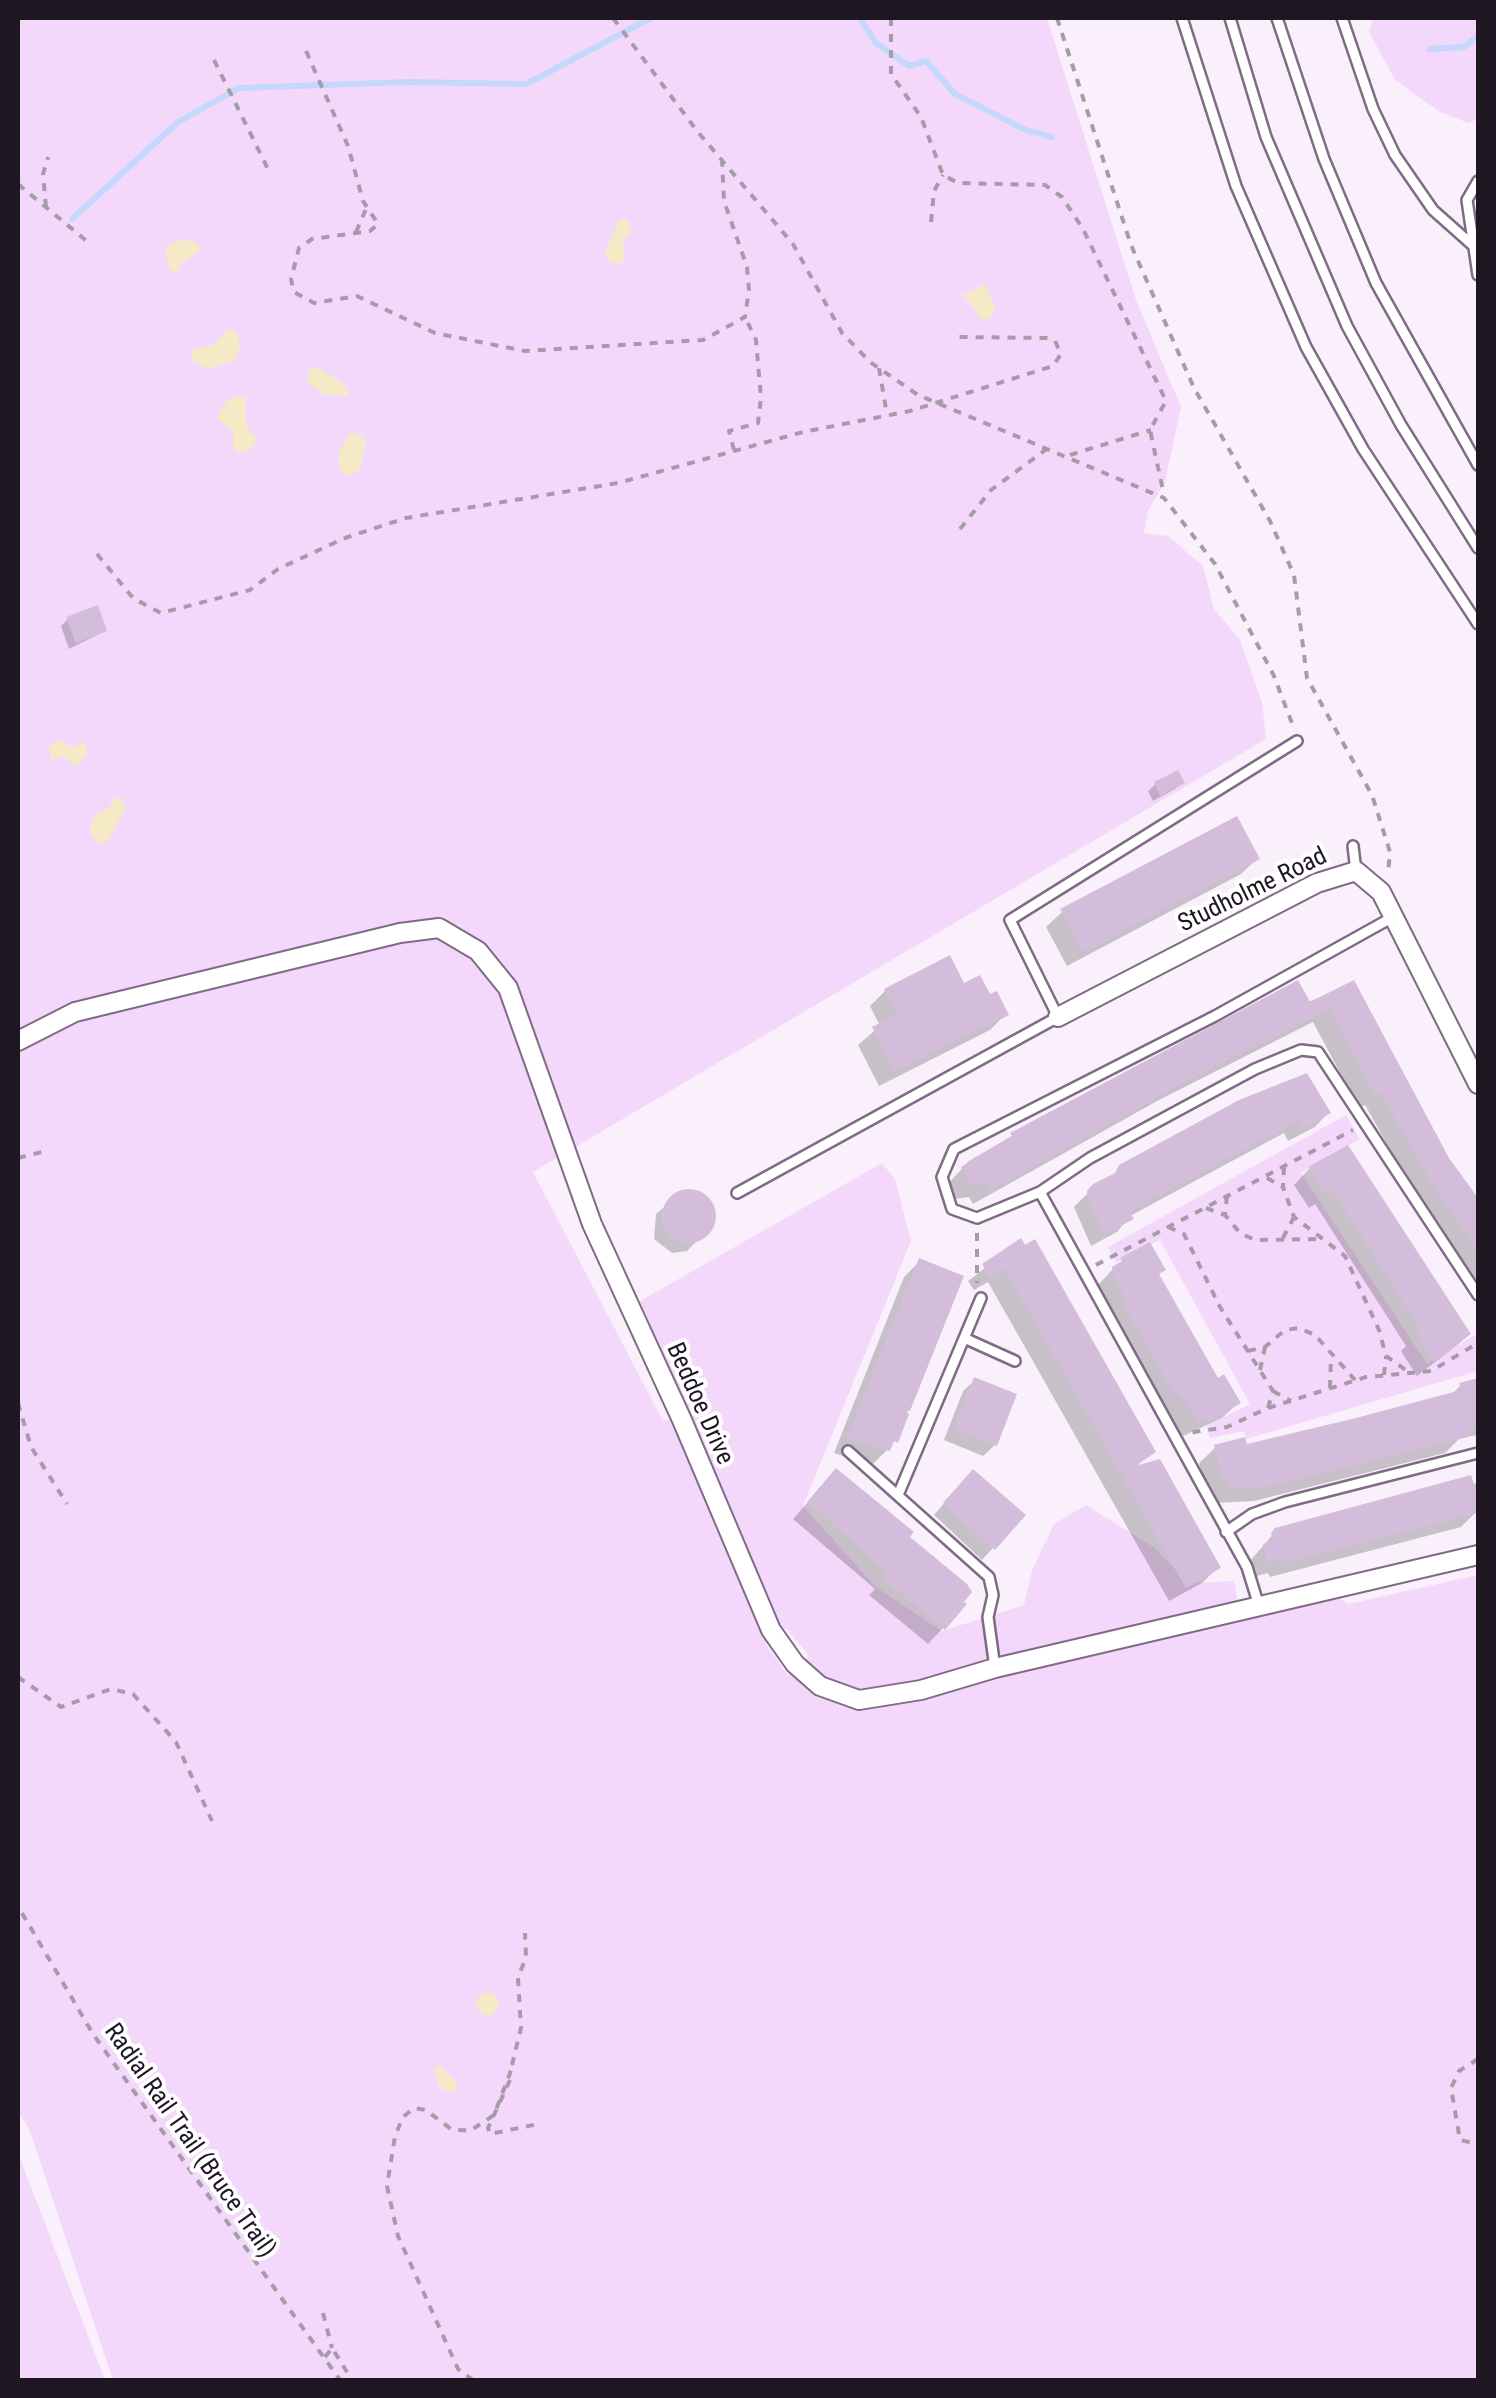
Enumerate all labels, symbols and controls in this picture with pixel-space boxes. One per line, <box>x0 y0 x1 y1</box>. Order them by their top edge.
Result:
street label: Studholme Road <box>1174 842 1332 940</box>
street label: Beddoe Drive <box>659 1338 739 1470</box>
street label: Radial Rail Trail (Bruce Trail) <box>97 2018 281 2264</box>

